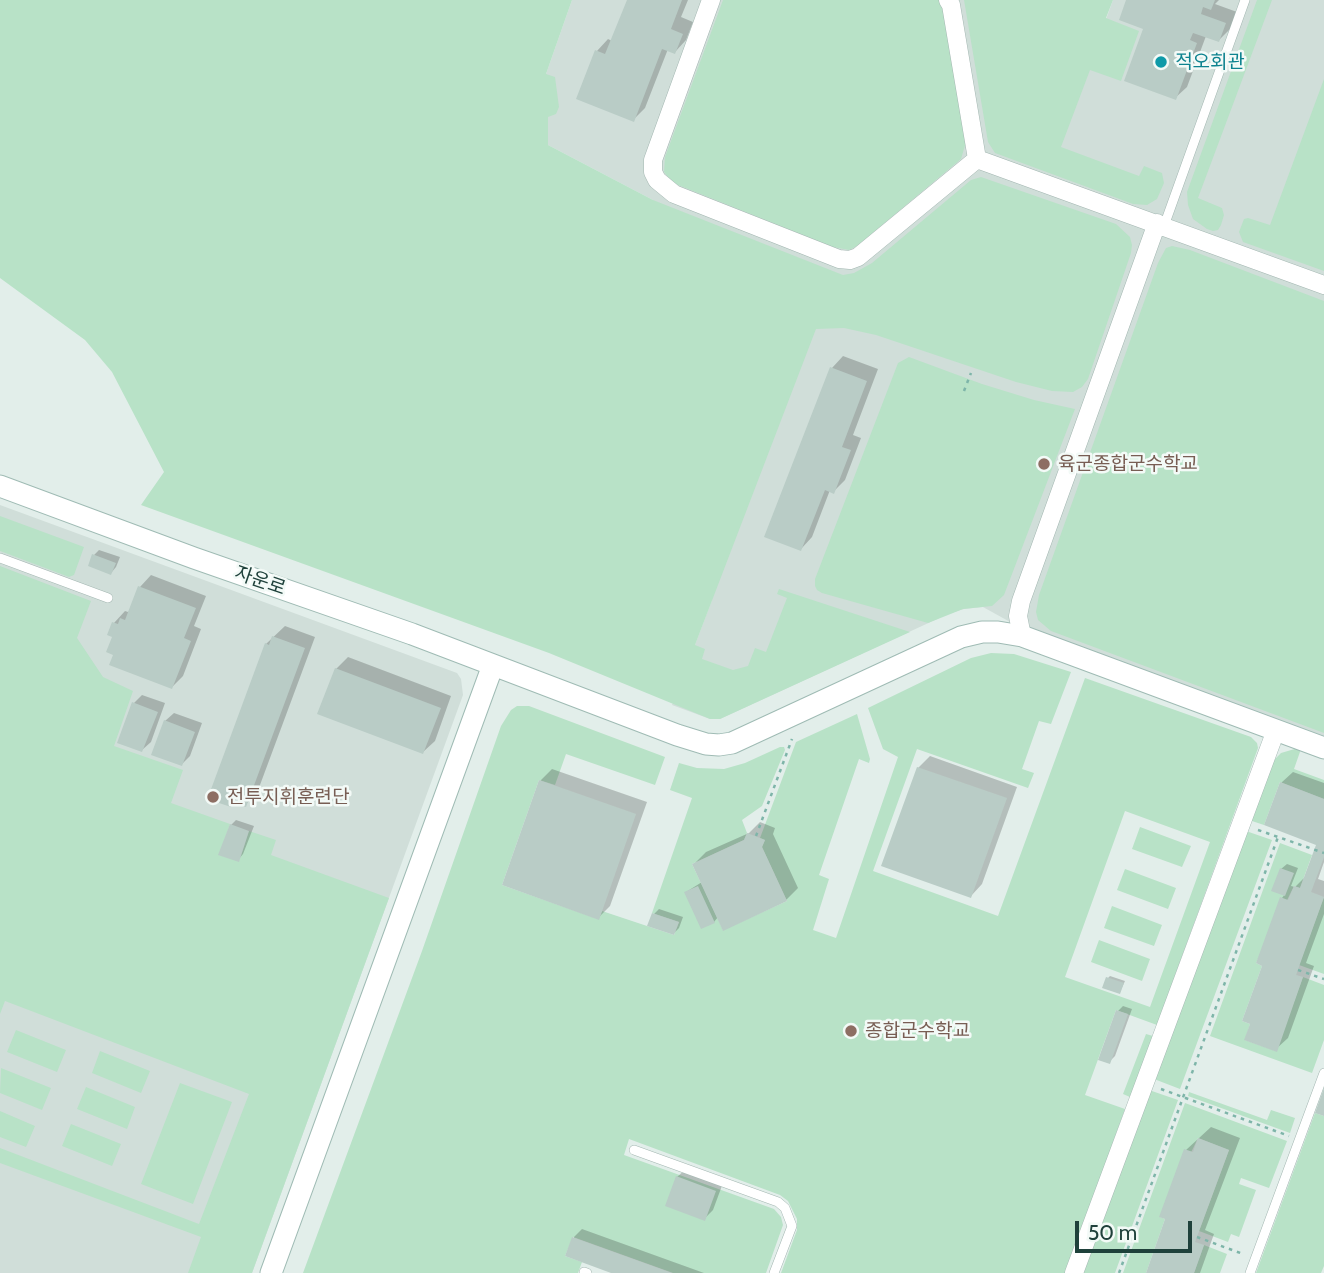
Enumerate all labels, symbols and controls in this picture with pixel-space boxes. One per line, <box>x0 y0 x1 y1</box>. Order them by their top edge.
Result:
place label: 적오회관 <box>1175 51 1245 73</box>
marker: 적오회관 <box>1153 54 1169 70</box>
place label: 육군종합군수학교 <box>1058 453 1198 475</box>
marker: 육군종합군수학교 <box>1036 456 1052 472</box>
street label: 자운로 <box>231 562 289 600</box>
place label: 전투지휘훈련단 <box>227 786 349 808</box>
marker: 전투지휘훈련단 <box>205 789 221 805</box>
place label: 종합군수학교 <box>865 1020 970 1042</box>
marker: 종합군수학교 <box>843 1023 859 1039</box>
scale bar <box>1079 1206 1196 1250</box>
text: 50 m <box>1088 1220 1137 1245</box>

